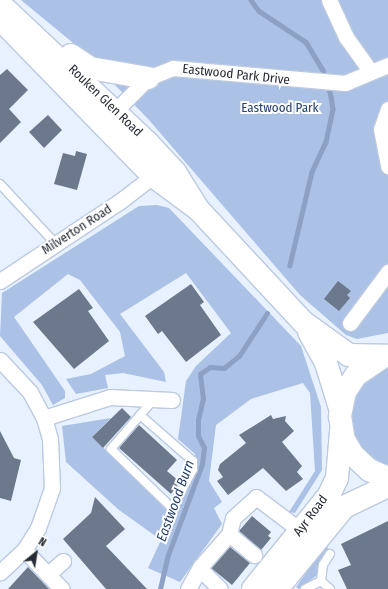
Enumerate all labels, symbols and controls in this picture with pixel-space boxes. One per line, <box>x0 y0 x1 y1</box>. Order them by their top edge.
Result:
street label: Rouken Glen Road <box>65 62 145 140</box>
street label: Eastwood Park Drive <box>182 62 290 88</box>
park label: Eastwood Park <box>241 100 319 116</box>
street label: Milverton Road <box>39 202 115 258</box>
water label: Eastwood Burn <box>153 458 199 544</box>
street label: Ayr Road <box>291 492 331 540</box>
north arrow <box>16 533 56 573</box>
text: N <box>36 535 48 549</box>

